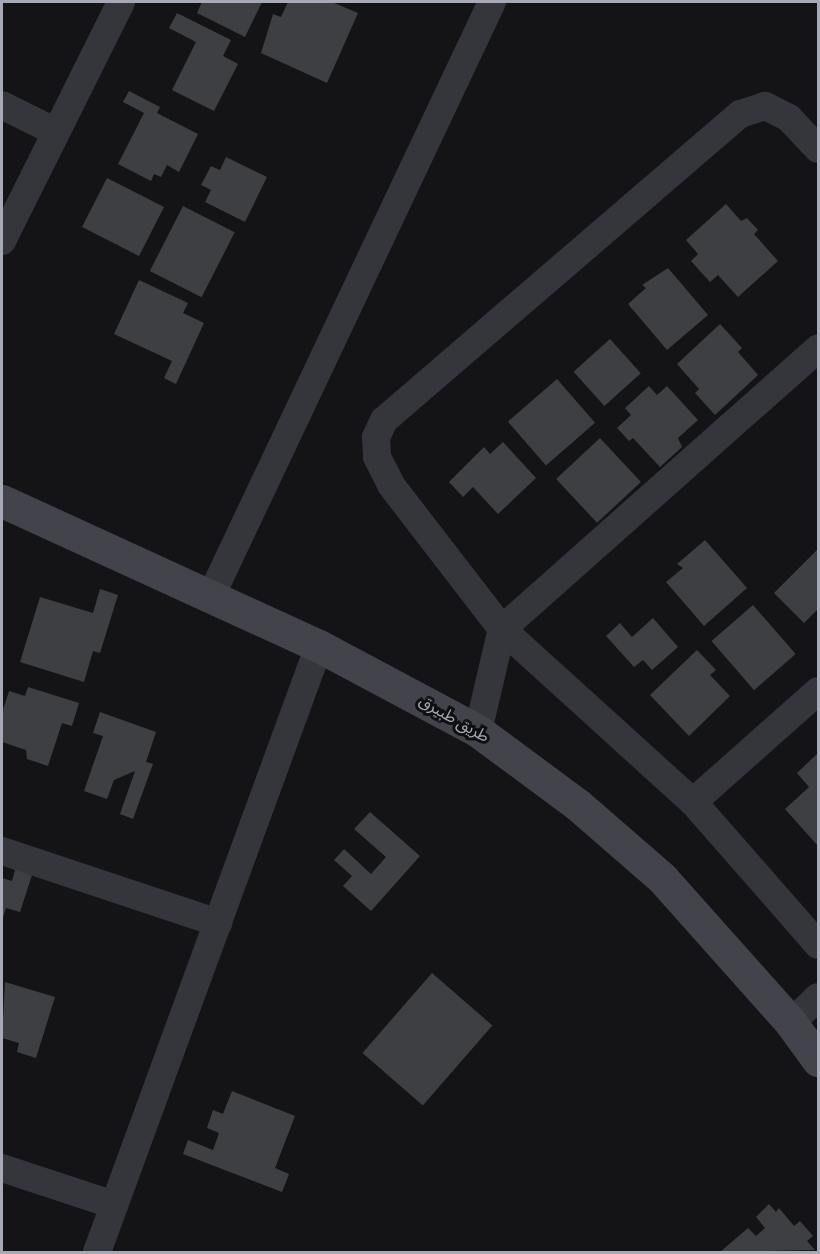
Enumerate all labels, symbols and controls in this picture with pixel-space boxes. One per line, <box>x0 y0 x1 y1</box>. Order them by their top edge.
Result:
street label: طريق طبيرق <box>415 691 493 747</box>

